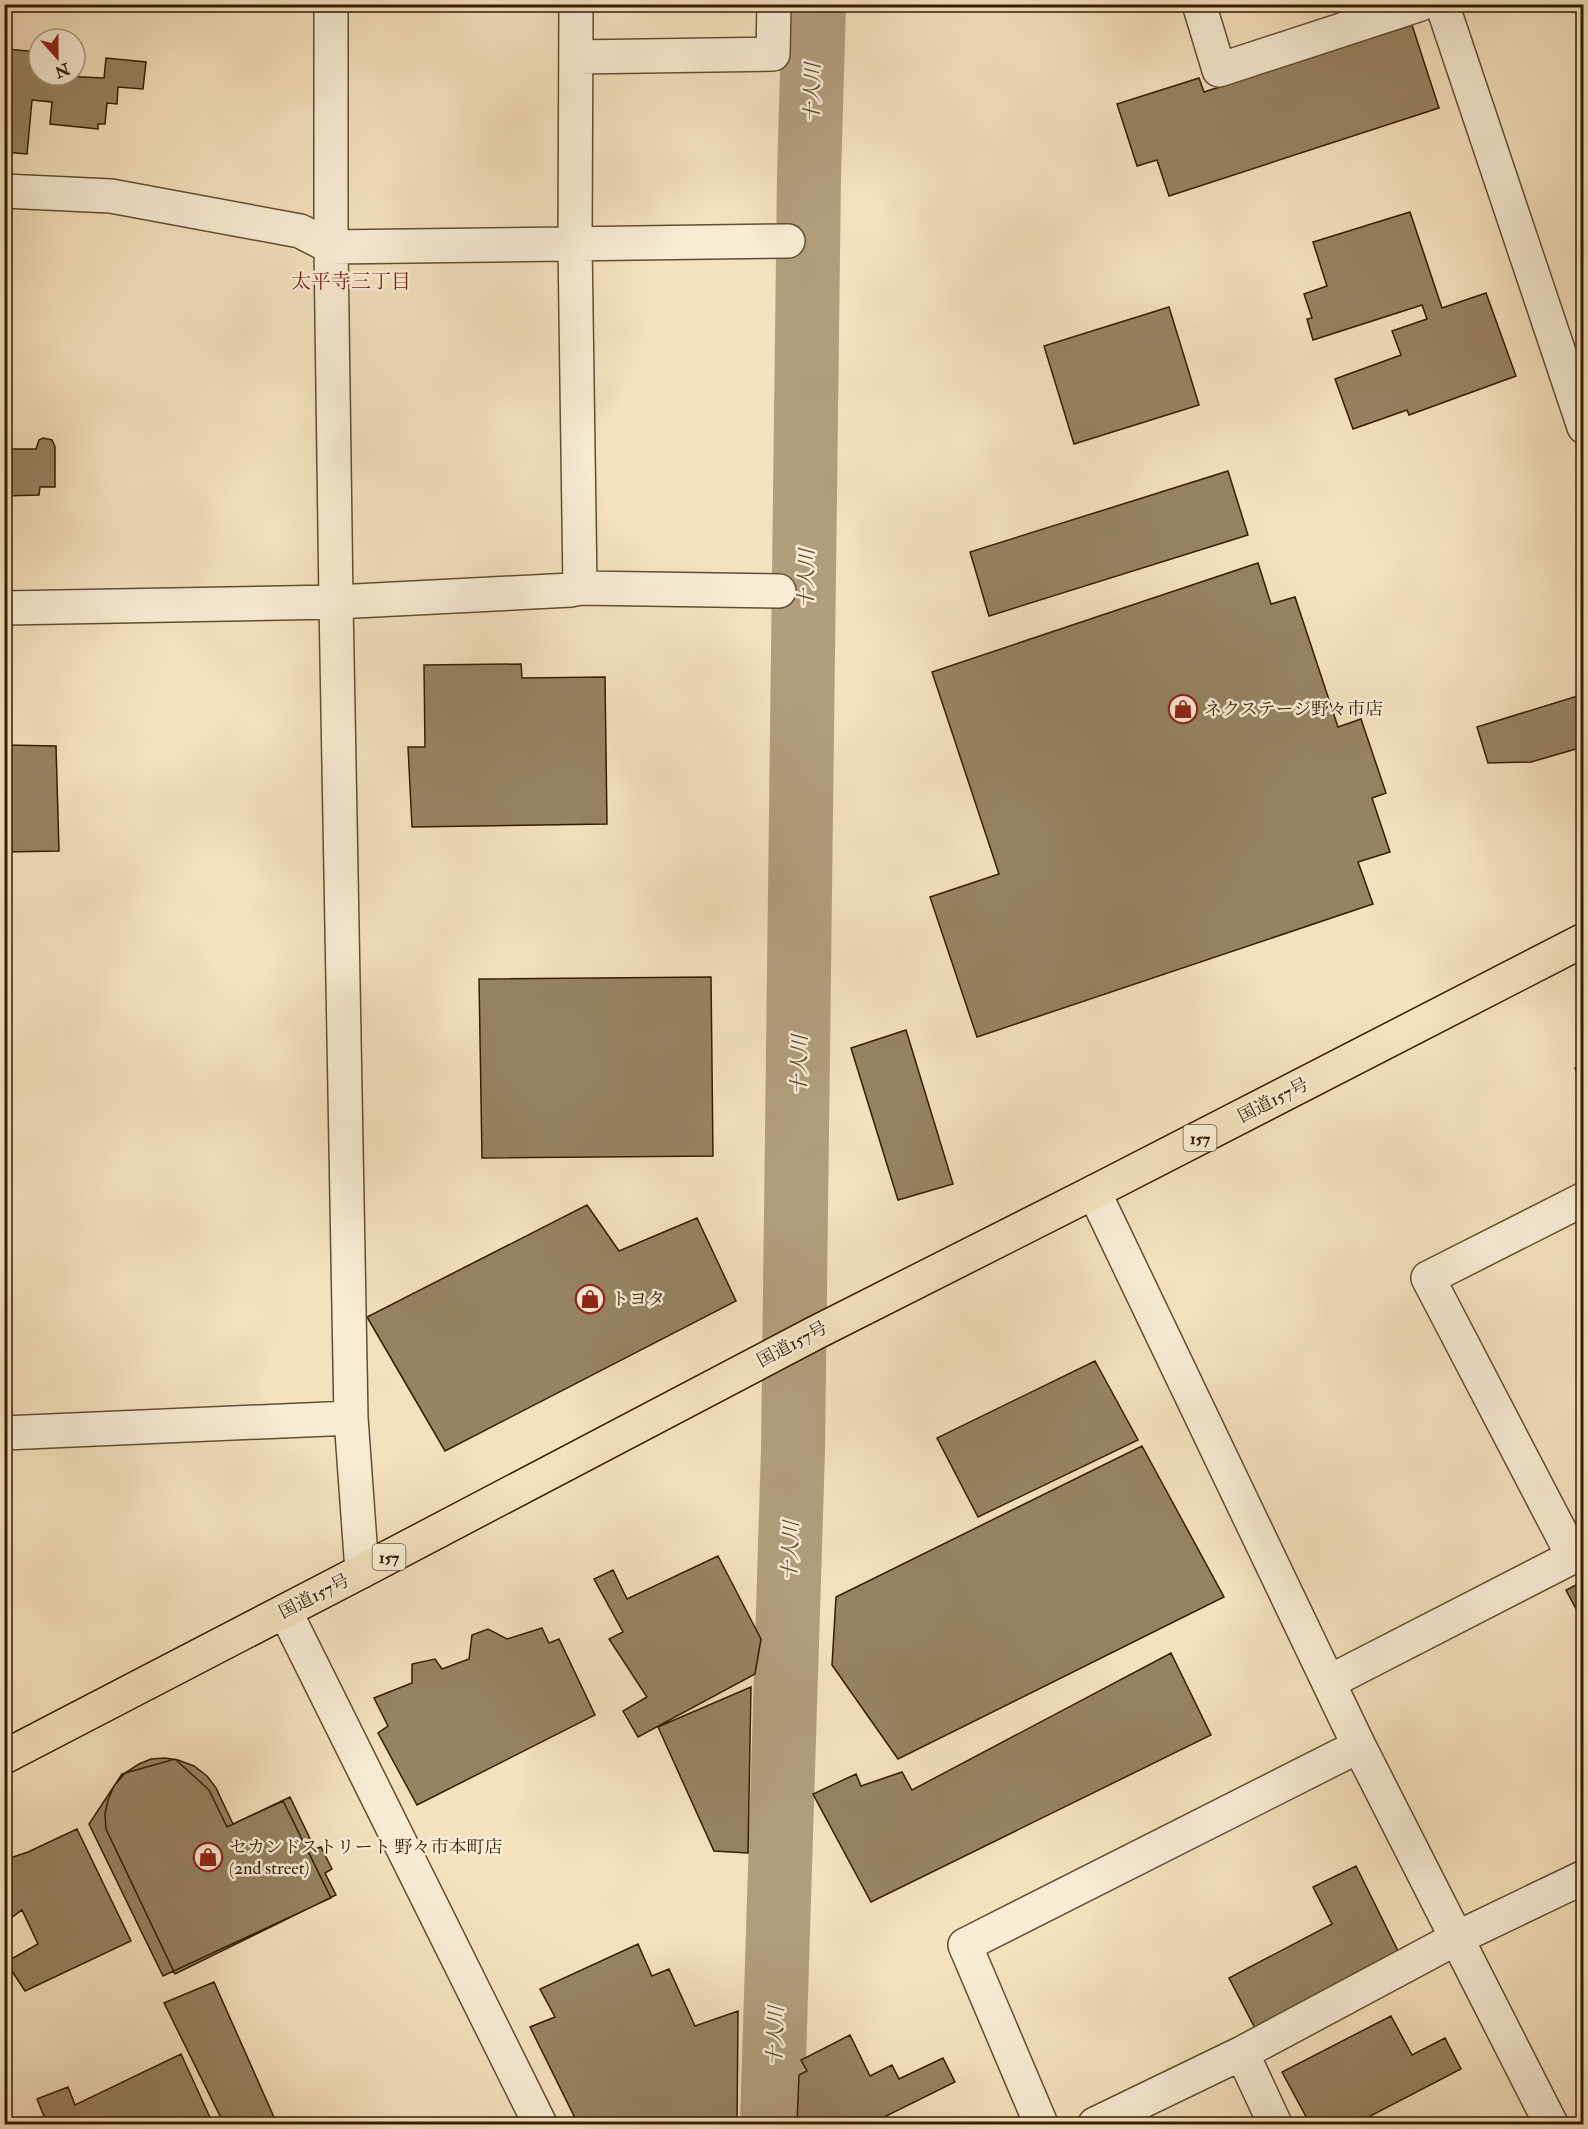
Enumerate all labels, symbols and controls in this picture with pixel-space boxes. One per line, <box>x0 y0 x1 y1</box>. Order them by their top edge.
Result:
north arrow <box>27 27 87 87</box>
text: N <box>51 58 73 82</box>
water label: 十人川 <box>799 61 826 123</box>
district label: 太平寺三丁目 <box>291 269 411 294</box>
water label: 十人川 <box>793 547 820 609</box>
shop icon: ネクステージ野々市店 <box>1167 693 1199 725</box>
place label: ネクステージ野々市店 <box>1204 698 1383 721</box>
water label: 十人川 <box>786 1033 813 1095</box>
street label: 国道157号 <box>1234 1073 1313 1128</box>
road number: 157 <box>1184 1125 1216 1151</box>
shop icon: トヨタ <box>574 1283 606 1315</box>
place label: トヨタ <box>611 1288 665 1311</box>
street label: 国道157号 <box>753 1316 831 1373</box>
water label: 十人川 <box>777 1519 804 1581</box>
road number: 157 <box>372 1544 406 1570</box>
street label: 国道157号 <box>275 1569 354 1624</box>
place label: セカンドストリート 野々市本町店 (2nd street) <box>229 1836 503 1880</box>
shop icon: セカンドストリート 野々市本町店 (2nd street) <box>192 1841 224 1873</box>
water label: 十人川 <box>762 2004 789 2066</box>

